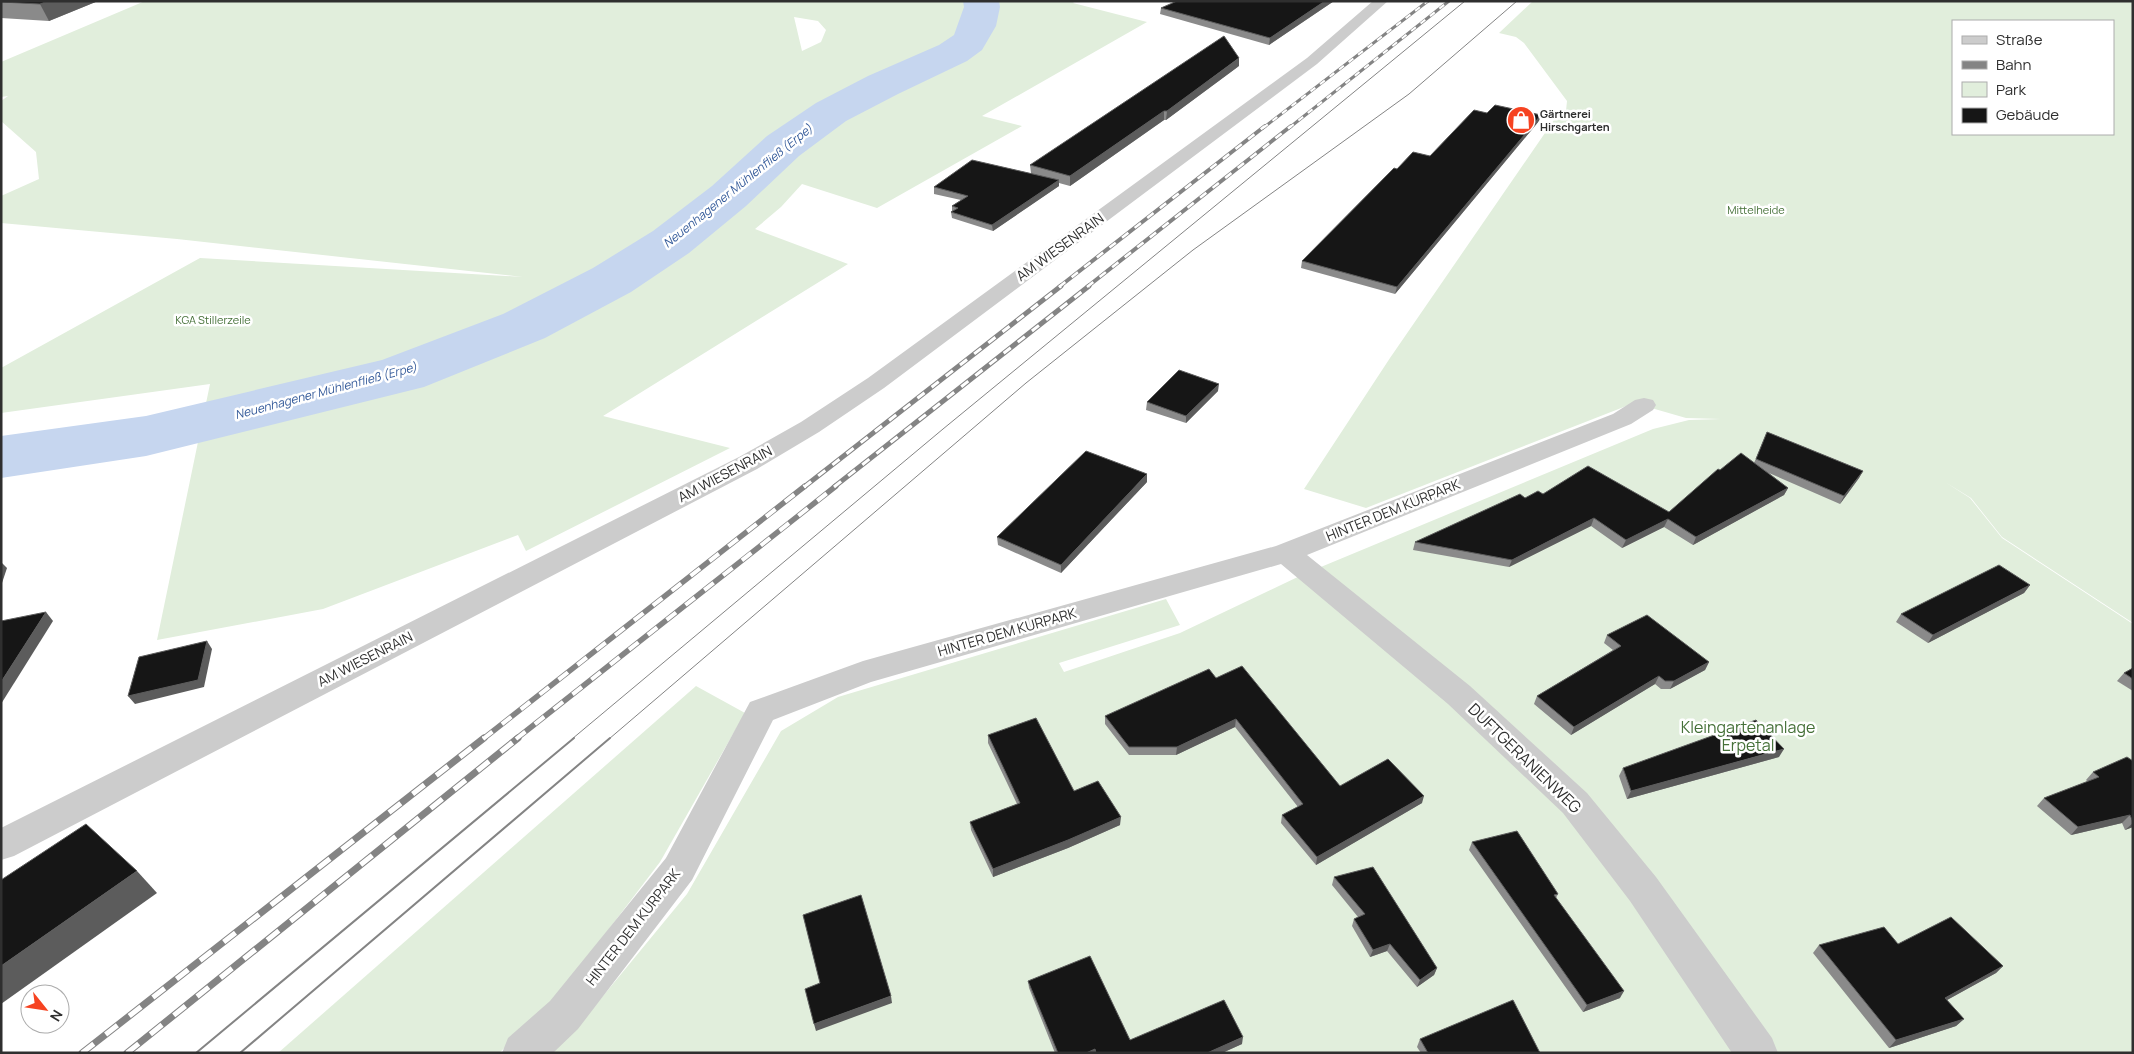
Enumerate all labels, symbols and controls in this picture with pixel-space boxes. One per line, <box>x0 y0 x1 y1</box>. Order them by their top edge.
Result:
legend <box>1952 20 2114 135</box>
text: Straße <box>1996 29 2043 50</box>
text: Bahn <box>1996 54 2031 75</box>
text: Park <box>1996 79 2026 100</box>
text: Gebäude <box>1996 104 2059 125</box>
shop icon: Gärtnerei Hirschgarten <box>1506 105 1536 135</box>
place label: Gärtnerei Hirschgarten <box>1540 106 1610 134</box>
water label: Neuenhagener Mühlenfließ (Erpe) <box>659 120 816 251</box>
park label: Mittelheide <box>1727 202 1785 217</box>
street label: AM WIESENRAIN <box>1012 208 1107 285</box>
park label: KGA Stillerzeile <box>175 312 251 327</box>
water label: Neuenhagener Mühlenfließ (Erpe) <box>233 358 419 423</box>
street label: AM WIESENRAIN <box>674 441 775 506</box>
street label: HINTER DEM KURPARK <box>1323 474 1463 545</box>
street label: HINTER DEM KURPARK <box>935 602 1079 660</box>
street label: AM WIESENRAIN <box>314 626 415 691</box>
street label: DUFTGERANIENWEG <box>1463 698 1587 818</box>
park label: Kleingartenanlage Erpetal <box>1681 716 1815 756</box>
street label: HINTER DEM KURPARK <box>581 864 685 989</box>
north arrow <box>20 984 70 1034</box>
text: N <box>46 1007 67 1025</box>

